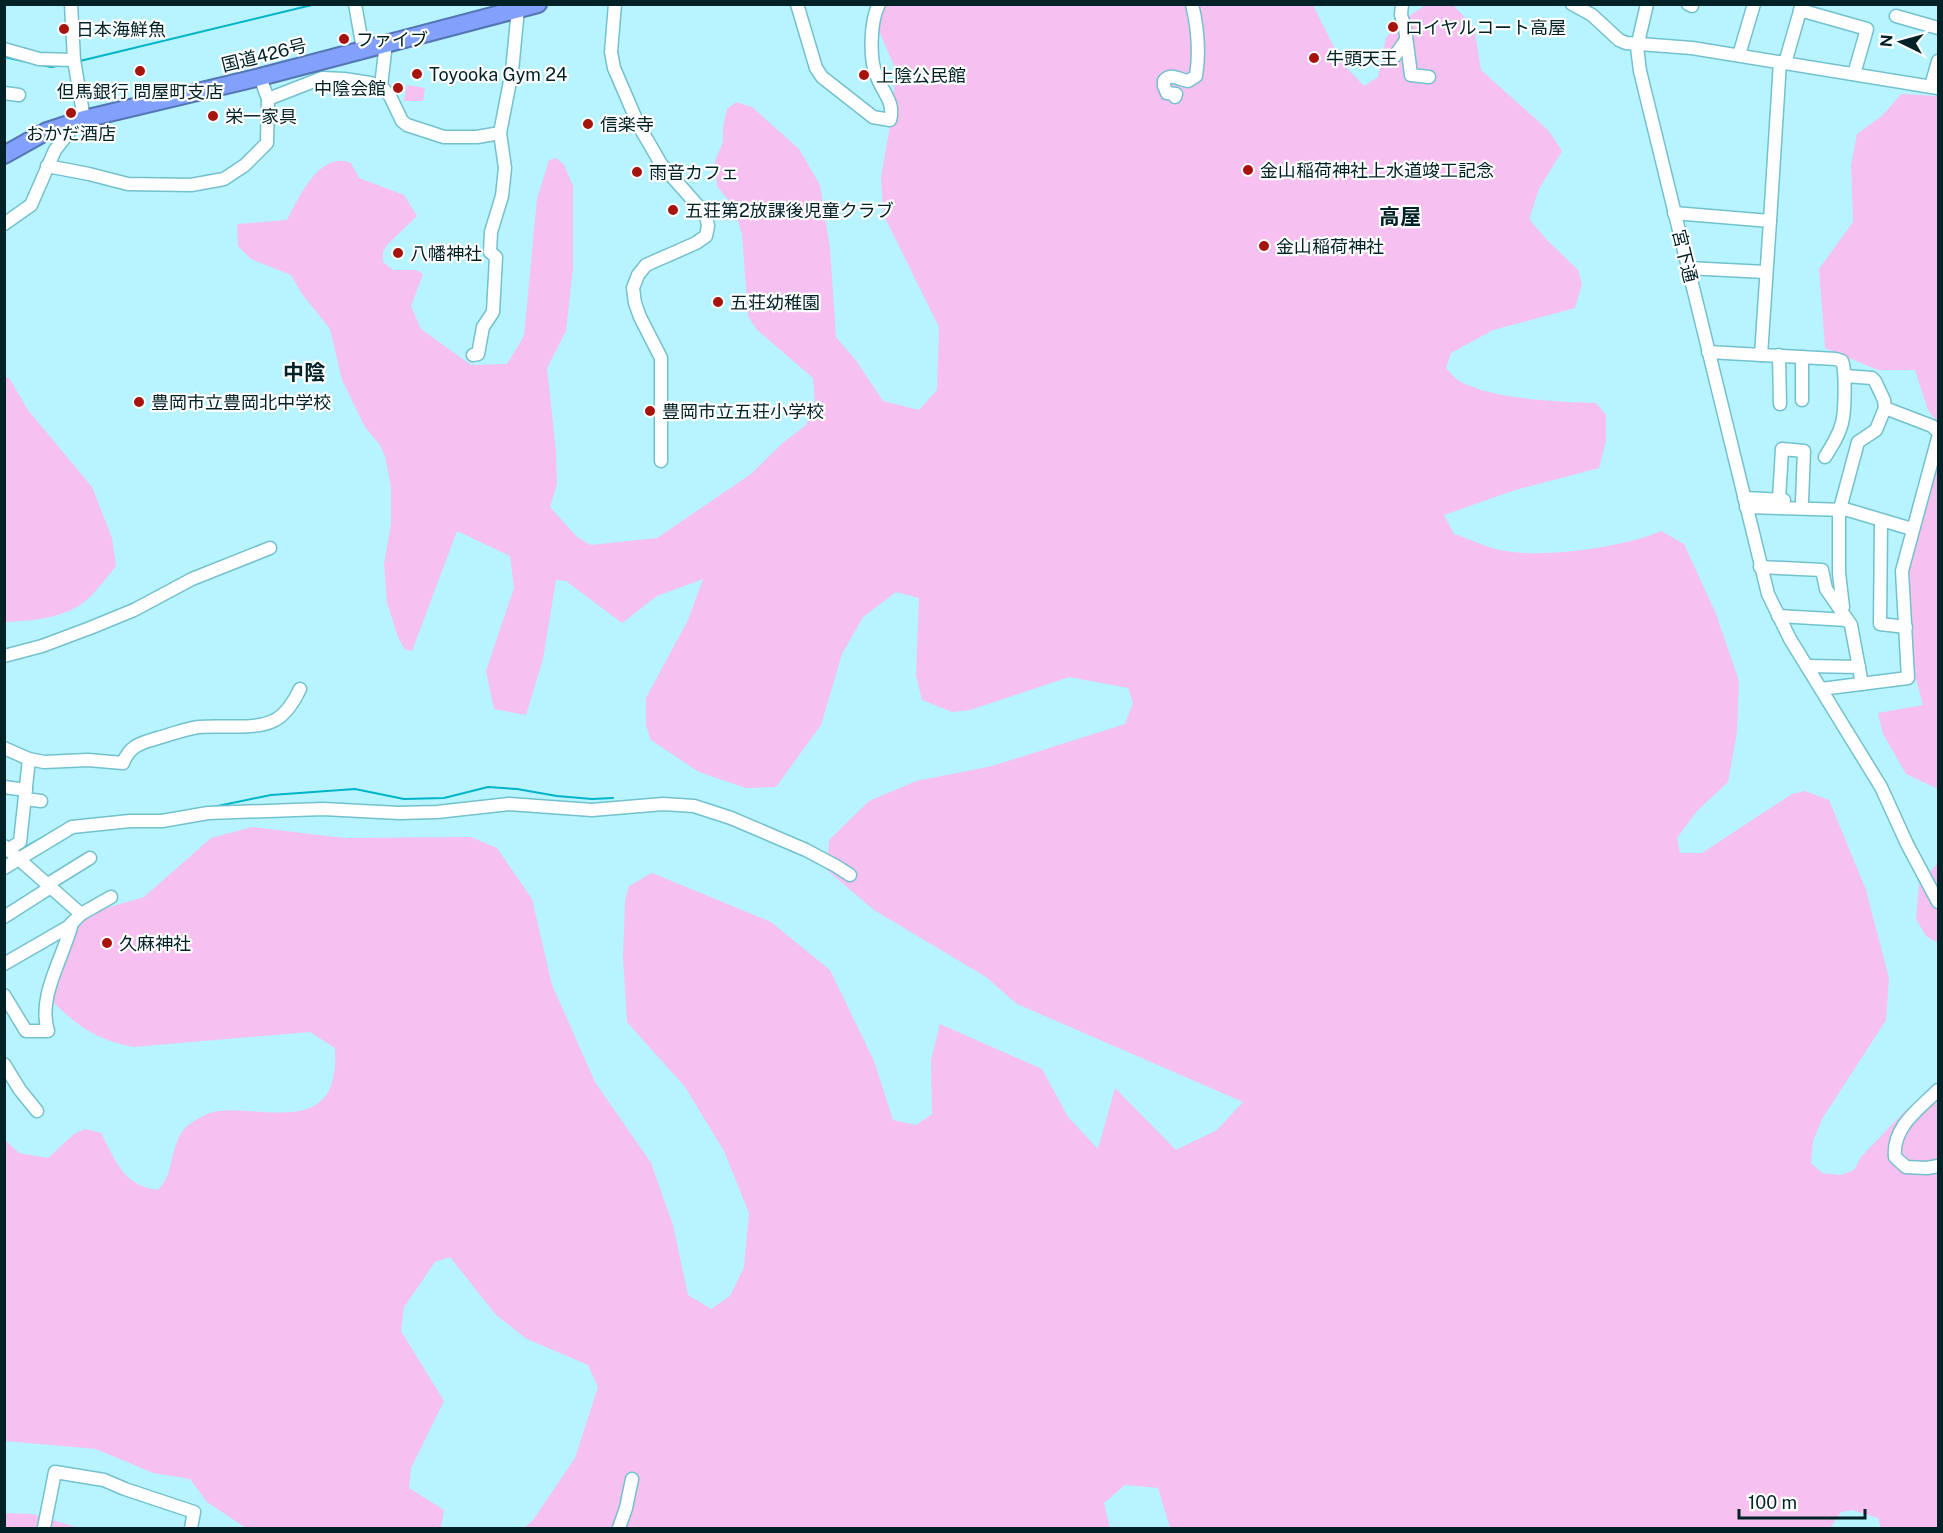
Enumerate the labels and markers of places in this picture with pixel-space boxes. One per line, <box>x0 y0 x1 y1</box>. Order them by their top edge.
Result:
place label: ロイヤルコート高屋 <box>1405 17 1566 38</box>
place label: 日本海鮮魚 <box>76 19 166 40</box>
marker: ロイヤルコート高屋 <box>1386 20 1400 34</box>
marker: 日本海鮮魚 <box>57 22 71 36</box>
place label: ファイブ <box>356 29 428 50</box>
marker: ファイブ <box>337 32 351 46</box>
place label: 牛頭天王 <box>1326 48 1398 69</box>
marker: 牛頭天王 <box>1307 51 1321 65</box>
marker: 但馬銀行 問屋町支店 <box>133 64 147 78</box>
place label: Toyooka Gym 24 <box>429 64 567 85</box>
place label: 上陰公民館 <box>876 65 966 86</box>
marker: Toyooka Gym 24 <box>410 67 424 81</box>
marker: 上陰公民館 <box>857 68 871 82</box>
place label: 中陰会館 <box>314 78 386 99</box>
place label: 但馬銀行 問屋町支店 <box>57 81 223 102</box>
marker: 中陰会館 <box>391 81 405 95</box>
marker: おかだ酒店 <box>64 106 78 120</box>
place label: 栄一家具 <box>225 106 297 127</box>
marker: 栄一家具 <box>206 109 220 123</box>
place label: 信楽寺 <box>600 114 654 135</box>
marker: 信楽寺 <box>581 117 595 131</box>
place label: おかだ酒店 <box>26 123 116 144</box>
place label: 金山稲荷神社上水道竣工記念 <box>1260 160 1494 181</box>
place label: 雨音カフェ <box>649 162 739 183</box>
marker: 金山稲荷神社上水道竣工記念 <box>1241 163 1255 177</box>
marker: 雨音カフェ <box>630 165 644 179</box>
place label: 五荘第2放課後児童クラブ <box>685 200 894 221</box>
marker: 五荘第2放課後児童クラブ <box>666 203 680 217</box>
place label: 金山稲荷神社 <box>1276 236 1384 257</box>
marker: 金山稲荷神社 <box>1257 239 1271 253</box>
place label: 八幡神社 <box>410 243 482 264</box>
marker: 八幡神社 <box>391 246 405 260</box>
place label: 五荘幼稚園 <box>730 292 820 313</box>
marker: 五荘幼稚園 <box>711 295 725 309</box>
place label: 豊岡市立豊岡北中学校 <box>151 392 331 413</box>
marker: 豊岡市立豊岡北中学校 <box>132 395 146 409</box>
place label: 豊岡市立五荘小学校 <box>662 401 824 422</box>
marker: 豊岡市立五荘小学校 <box>643 404 657 418</box>
place label: 久麻神社 <box>119 933 191 954</box>
marker: 久麻神社 <box>100 936 114 950</box>

